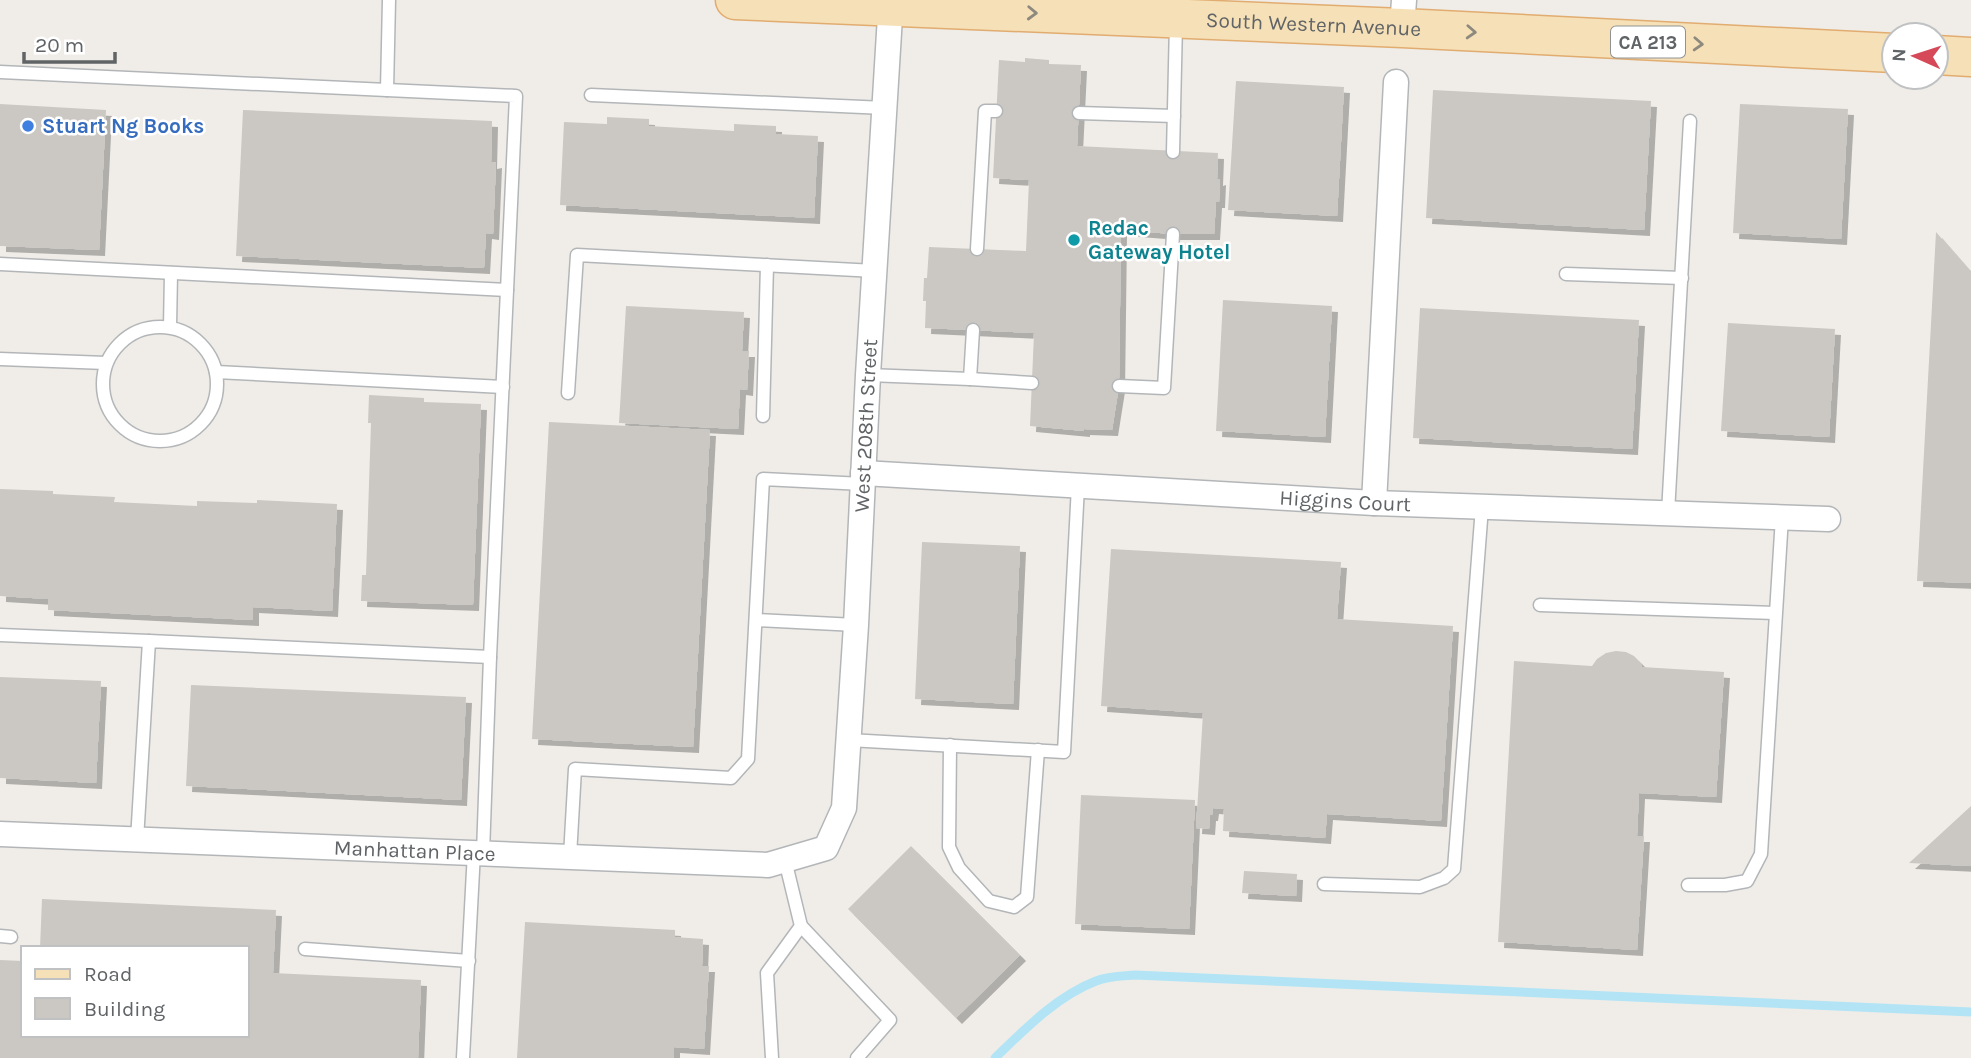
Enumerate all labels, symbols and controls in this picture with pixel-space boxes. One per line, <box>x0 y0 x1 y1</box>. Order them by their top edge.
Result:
one-way arrow <box>1027 5 1038 20</box>
street label: South Western Avenue <box>1205 8 1422 41</box>
scale bar <box>24 21 116 65</box>
north arrow <box>1880 21 1950 91</box>
one-way arrow <box>1465 24 1476 39</box>
road number: CA 213 <box>1611 26 1685 58</box>
text: 20 m <box>35 33 84 57</box>
one-way arrow <box>1692 36 1703 51</box>
text: N <box>1888 48 1910 63</box>
place label: Stuart Ng Books <box>42 114 204 138</box>
marker: Stuart Ng Books <box>20 118 36 134</box>
place label: Redac Gateway Hotel <box>1088 216 1231 264</box>
marker: Redac Gateway Hotel <box>1066 232 1082 248</box>
street label: West 208th Street <box>849 338 882 513</box>
street label: Higgins Court <box>1279 485 1411 516</box>
street label: Manhattan Place <box>333 835 496 866</box>
legend <box>21 946 248 1037</box>
text: Road <box>84 962 132 986</box>
text: Building <box>84 997 165 1021</box>

